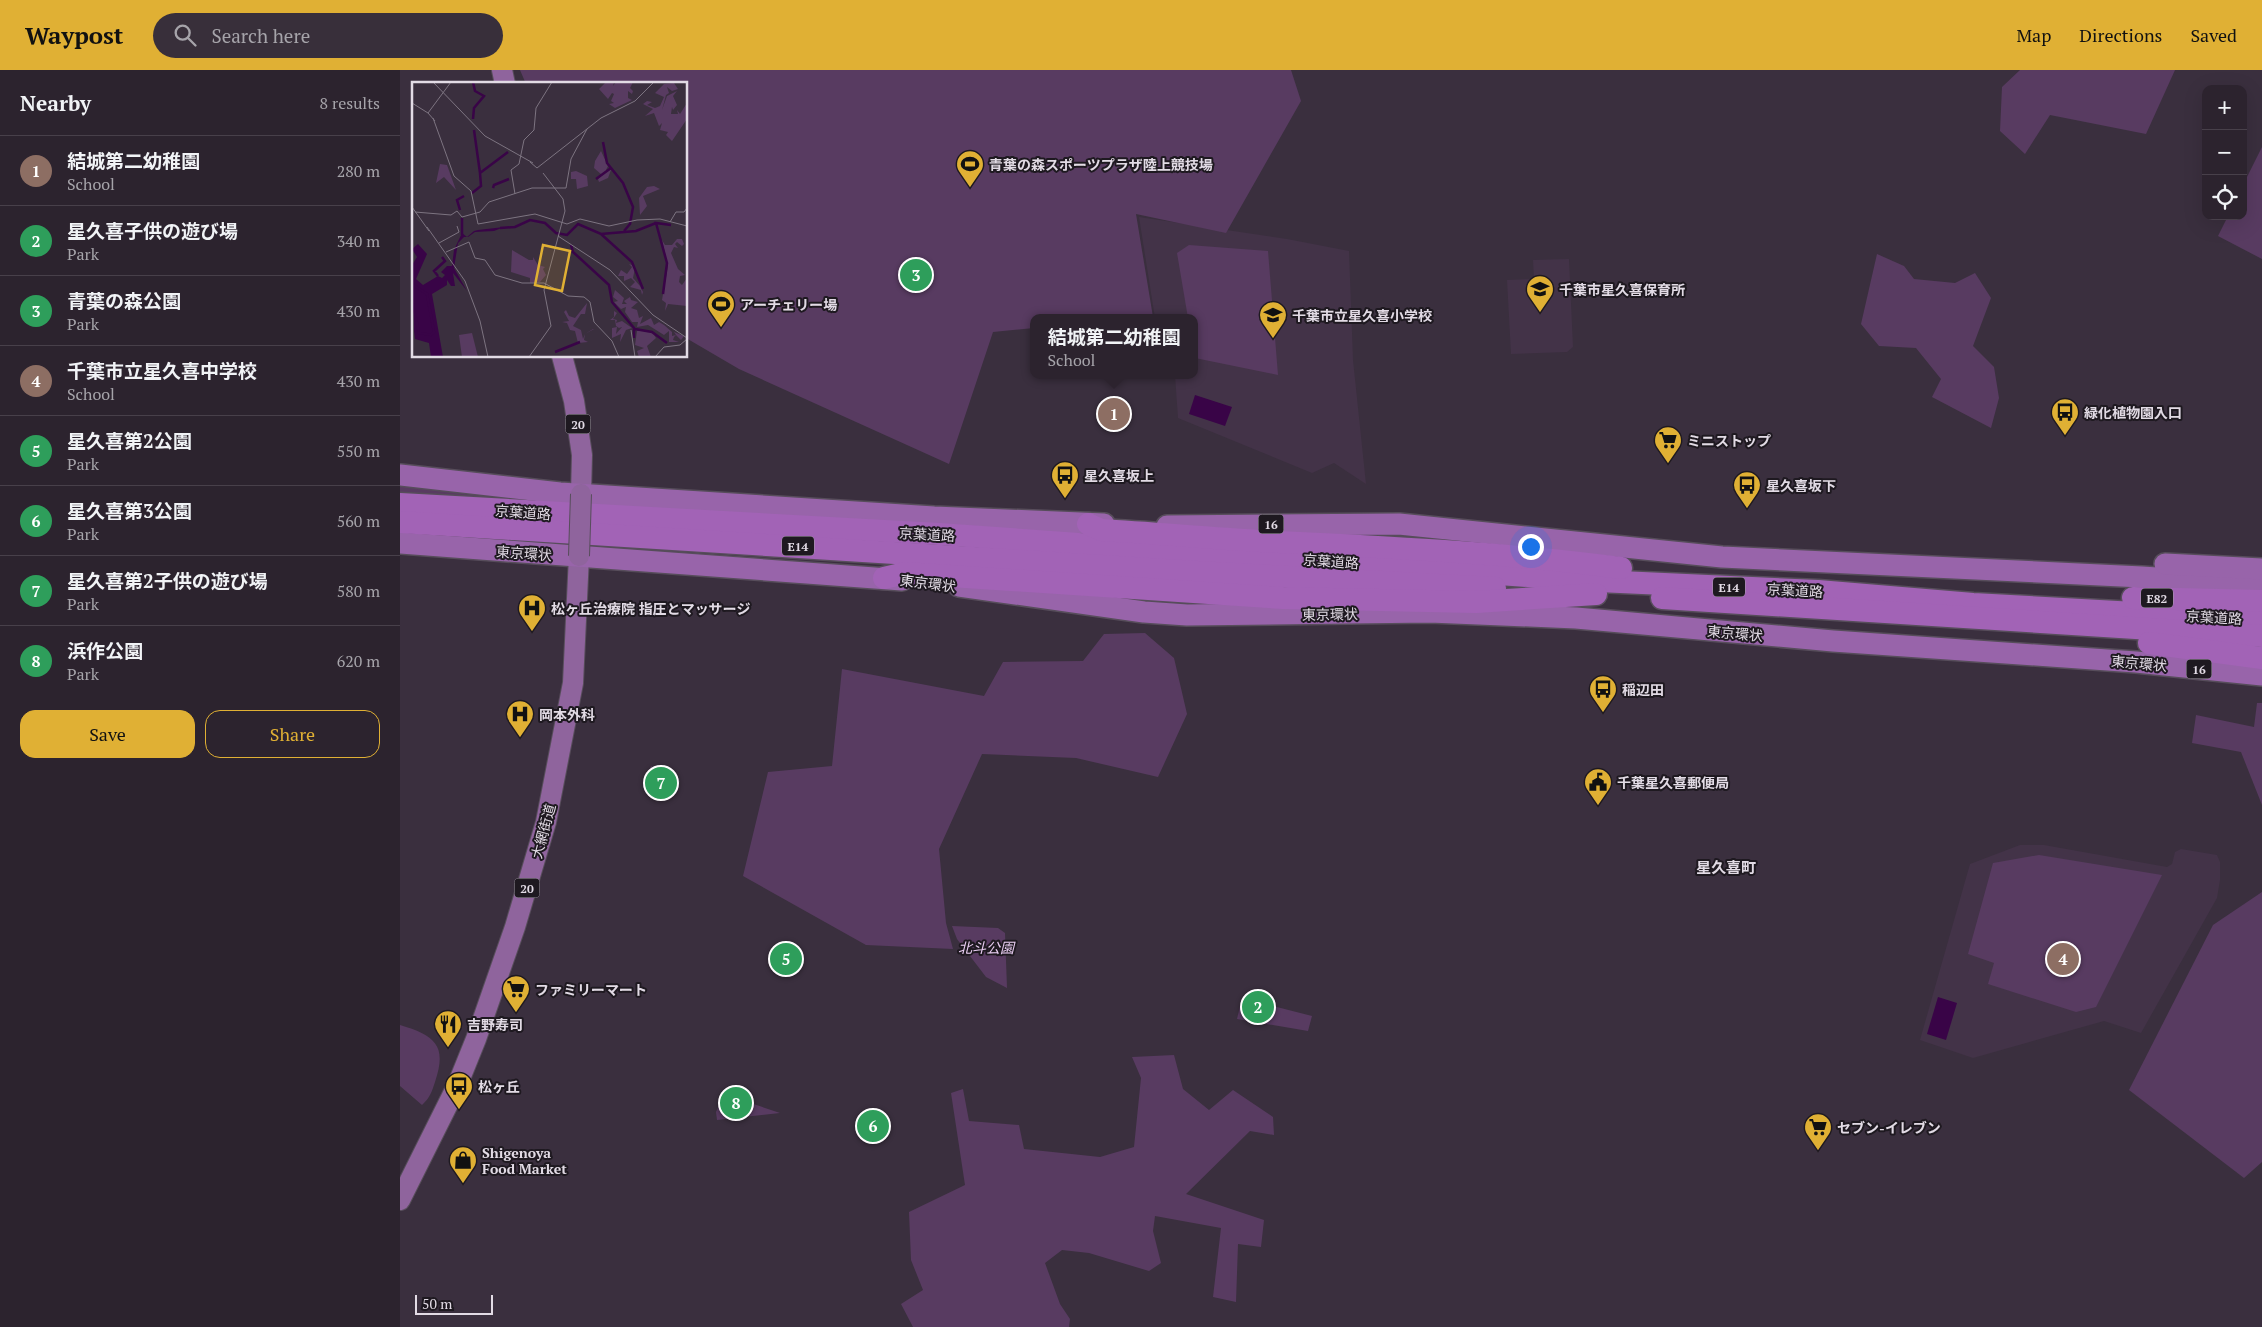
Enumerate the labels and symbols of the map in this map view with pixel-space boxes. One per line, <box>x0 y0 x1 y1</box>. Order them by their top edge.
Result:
inset map <box>412 82 688 358</box>
sports icon: 青葉の森スポーツプラザ陸上競技場 <box>955 149 985 188</box>
place label: 青葉の森スポーツプラザ陸上競技場 <box>989 155 1213 174</box>
pin: 3 <box>900 256 932 294</box>
school or university icon: 千葉市星久喜保育所 <box>1525 274 1555 313</box>
place label: 千葉市星久喜保育所 <box>1559 280 1685 299</box>
sports icon: アーチェリー場 <box>706 289 736 328</box>
place label: アーチェリー場 <box>740 295 837 314</box>
school or university icon: 千葉市立星久喜小学校 <box>1258 300 1288 339</box>
place label: 千葉市立星久喜小学校 <box>1292 306 1432 325</box>
pin: 1 <box>1098 395 1130 433</box>
bus stop icon: 緑化植物園入口 <box>2050 397 2080 436</box>
place label: 緑化植物園入口 <box>2084 403 2182 422</box>
road number: 20 <box>566 414 590 434</box>
supermarket icon: ミニストップ <box>1653 425 1683 464</box>
place label: ミニストップ <box>1687 431 1771 450</box>
bus stop icon: 星久喜坂上 <box>1050 460 1080 499</box>
place label: 星久喜坂上 <box>1084 466 1154 485</box>
bus stop icon: 星久喜坂下 <box>1732 470 1762 509</box>
place label: 星久喜坂下 <box>1766 476 1836 495</box>
street label: 京葉道路 <box>494 501 552 523</box>
road number: 16 <box>1258 514 1284 534</box>
street label: 京葉道路 <box>899 523 955 545</box>
your location <box>1518 534 1544 560</box>
road number: E14 <box>782 536 814 556</box>
street label: 東京環状 <box>495 542 553 564</box>
street label: 京葉道路 <box>1302 550 1360 572</box>
street label: 東京環状 <box>899 570 957 596</box>
road number: E14 <box>1713 578 1745 596</box>
street label: 京葉道路 <box>1767 579 1823 601</box>
road number: E82 <box>2141 588 2173 608</box>
hospital icon: 松ヶ丘治療院 指圧とマッサージ <box>517 593 547 632</box>
place label: 松ヶ丘治療院 指圧とマッサージ <box>551 599 751 618</box>
street label: 東京環状 <box>1302 604 1358 624</box>
street label: 京葉道路 <box>2186 606 2242 628</box>
street label: 東京環状 <box>1706 621 1764 645</box>
street label: 東京環状 <box>2110 651 2168 675</box>
road number: 16 <box>2186 660 2212 678</box>
bus stop icon: 稲辺田 <box>1588 674 1618 713</box>
place label: 稲辺田 <box>1622 680 1664 699</box>
hospital icon: 岡本外科 <box>505 699 535 738</box>
place label: 岡本外科 <box>539 705 595 724</box>
pin: 7 <box>645 764 677 802</box>
public building icon: 千葉星久喜郵便局 <box>1583 767 1613 806</box>
place label: 千葉星久喜郵便局 <box>1617 773 1729 792</box>
street label: 大網街道 <box>527 801 559 861</box>
district label: 星久喜町 <box>1696 857 1756 877</box>
road number: 20 <box>514 878 540 898</box>
park label: 北斗公園 <box>958 938 1016 957</box>
pin: 5 <box>770 940 802 978</box>
pin: 4 <box>2047 940 2079 978</box>
supermarket icon: ファミリーマート <box>501 974 531 1013</box>
place label: ファミリーマート <box>535 980 647 999</box>
pin: 2 <box>1242 988 1274 1026</box>
restaurant icon: 吉野寿司 <box>433 1009 463 1048</box>
place label: 吉野寿司 <box>467 1015 523 1034</box>
bus stop icon: 松ヶ丘 <box>444 1071 474 1110</box>
place label: 松ヶ丘 <box>478 1077 520 1096</box>
pin: 8 <box>720 1084 752 1122</box>
pin: 6 <box>857 1107 889 1145</box>
supermarket icon: セブン-イレブン <box>1803 1112 1833 1151</box>
place label: セブン-イレブン <box>1837 1118 1941 1137</box>
place label: Shigenoya Food Market <box>482 1143 567 1178</box>
shop icon: Shigenoya Food Market <box>448 1145 478 1184</box>
scale bar <box>415 1292 492 1315</box>

